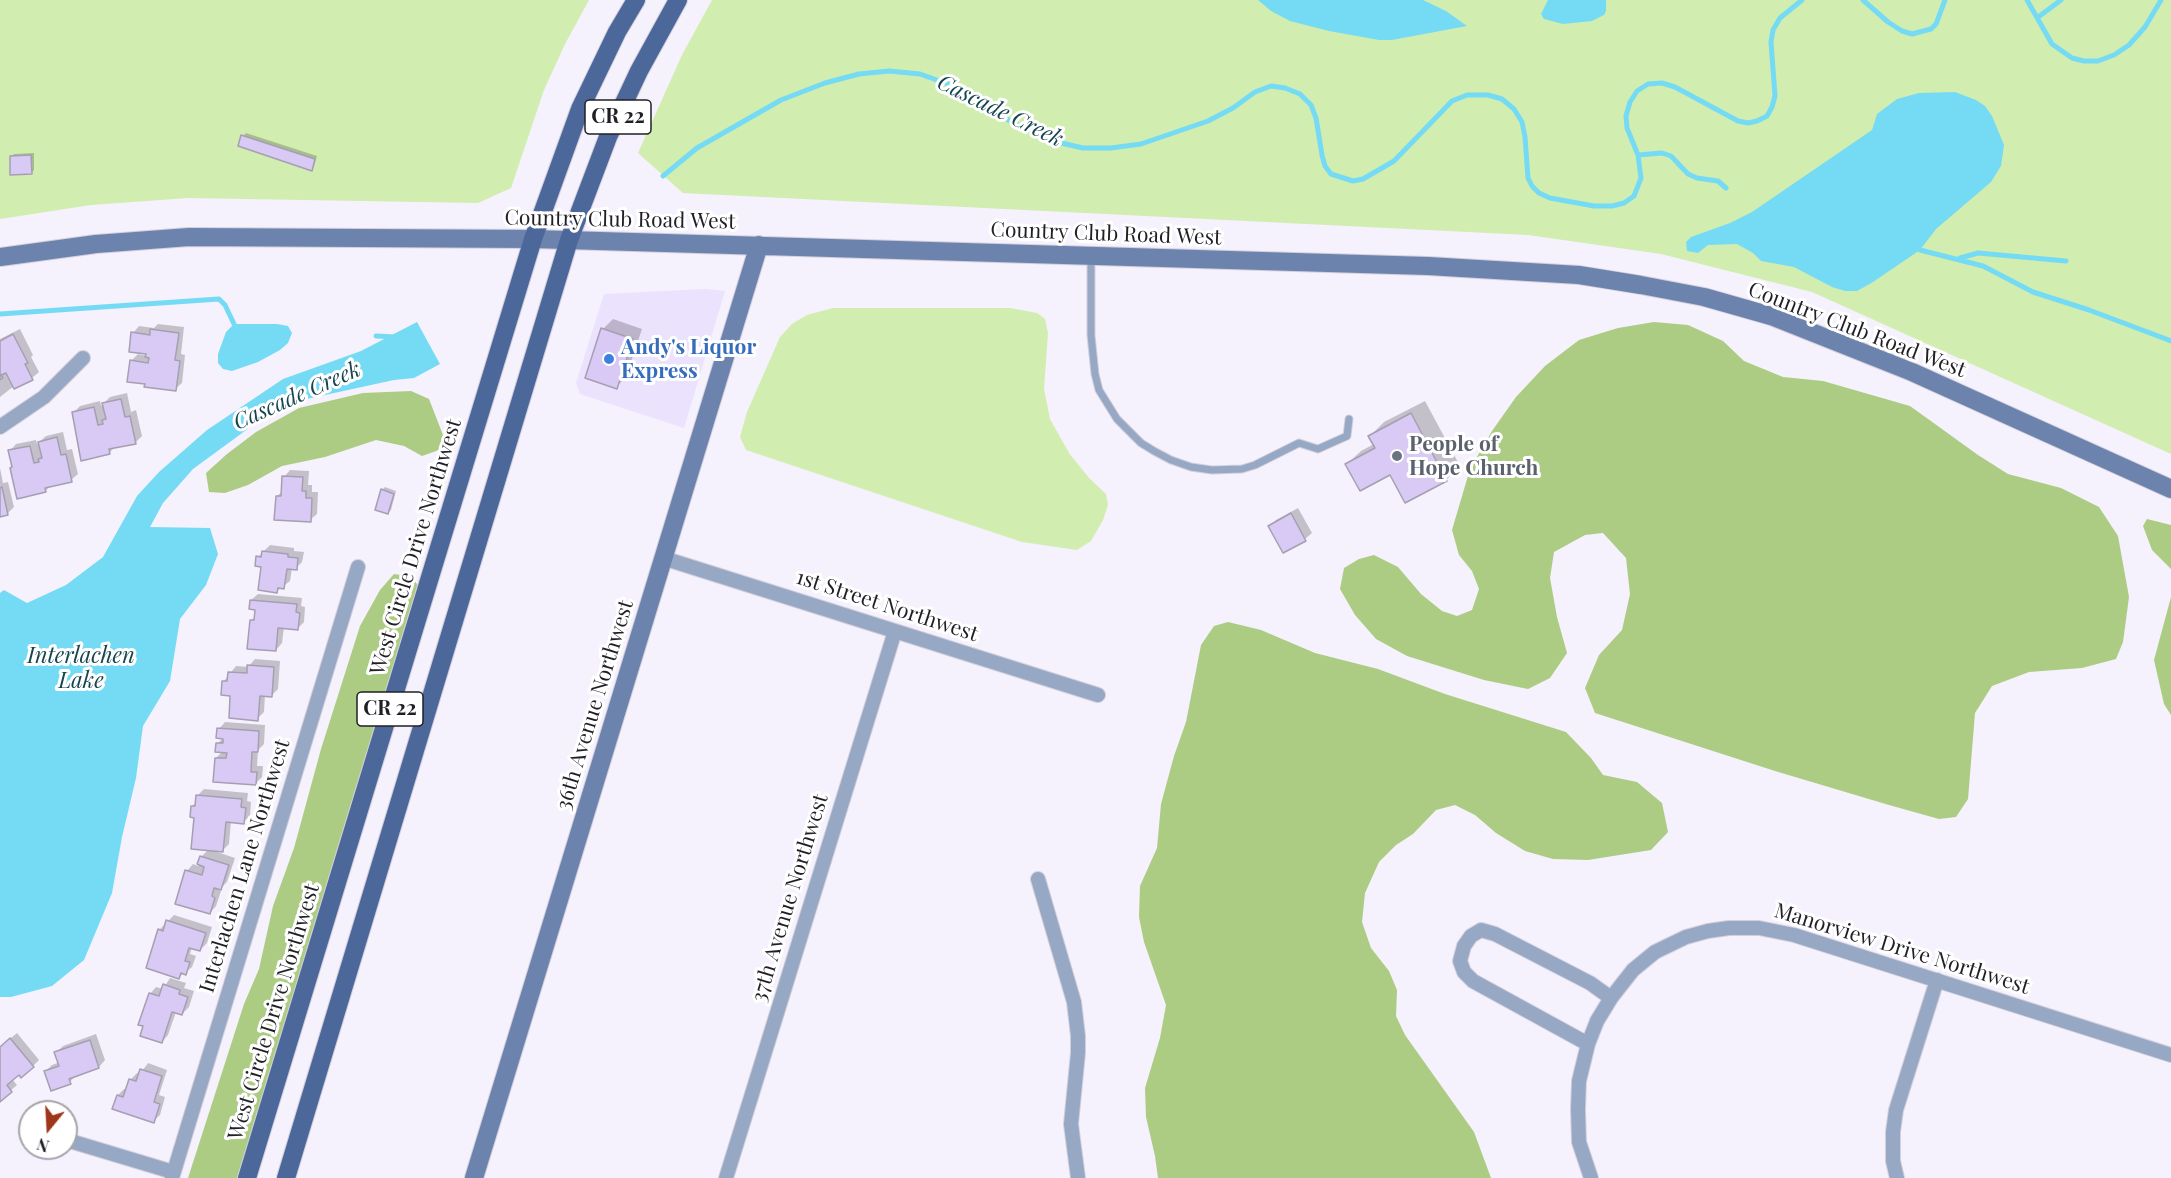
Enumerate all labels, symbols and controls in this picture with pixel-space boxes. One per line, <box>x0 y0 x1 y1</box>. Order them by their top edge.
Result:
water label: Cascade Creek <box>933 69 1067 153</box>
road number: CR 22 <box>585 100 651 134</box>
street label: Country Club Road West <box>504 205 736 235</box>
street label: Country Club Road West <box>990 217 1222 251</box>
street label: Country Club Road West <box>1745 277 1969 383</box>
place label: Andy's Liquor Express <box>621 334 756 384</box>
marker: Andy's Liquor Express <box>602 352 616 366</box>
water label: Cascade Creek <box>229 356 365 436</box>
street label: West Circle Drive Northwest <box>365 416 467 678</box>
place label: People of Hope Church <box>1409 431 1538 481</box>
marker: People of Hope Church <box>1390 449 1404 463</box>
street label: 1st Street Northwest <box>793 565 981 647</box>
street label: 36th Avenue Northwest <box>551 597 639 813</box>
water label: Interlachen Lake <box>27 643 135 694</box>
road number: CR 22 <box>357 692 423 726</box>
street label: Interlachen Lane Northwest <box>194 736 296 996</box>
street label: 37th Avenue Northwest <box>746 791 834 1005</box>
street label: West Circle Drive Northwest <box>223 881 325 1143</box>
street label: Manorview Drive Northwest <box>1771 898 2033 1000</box>
north arrow <box>18 1100 78 1160</box>
text: N <box>34 1134 52 1157</box>

